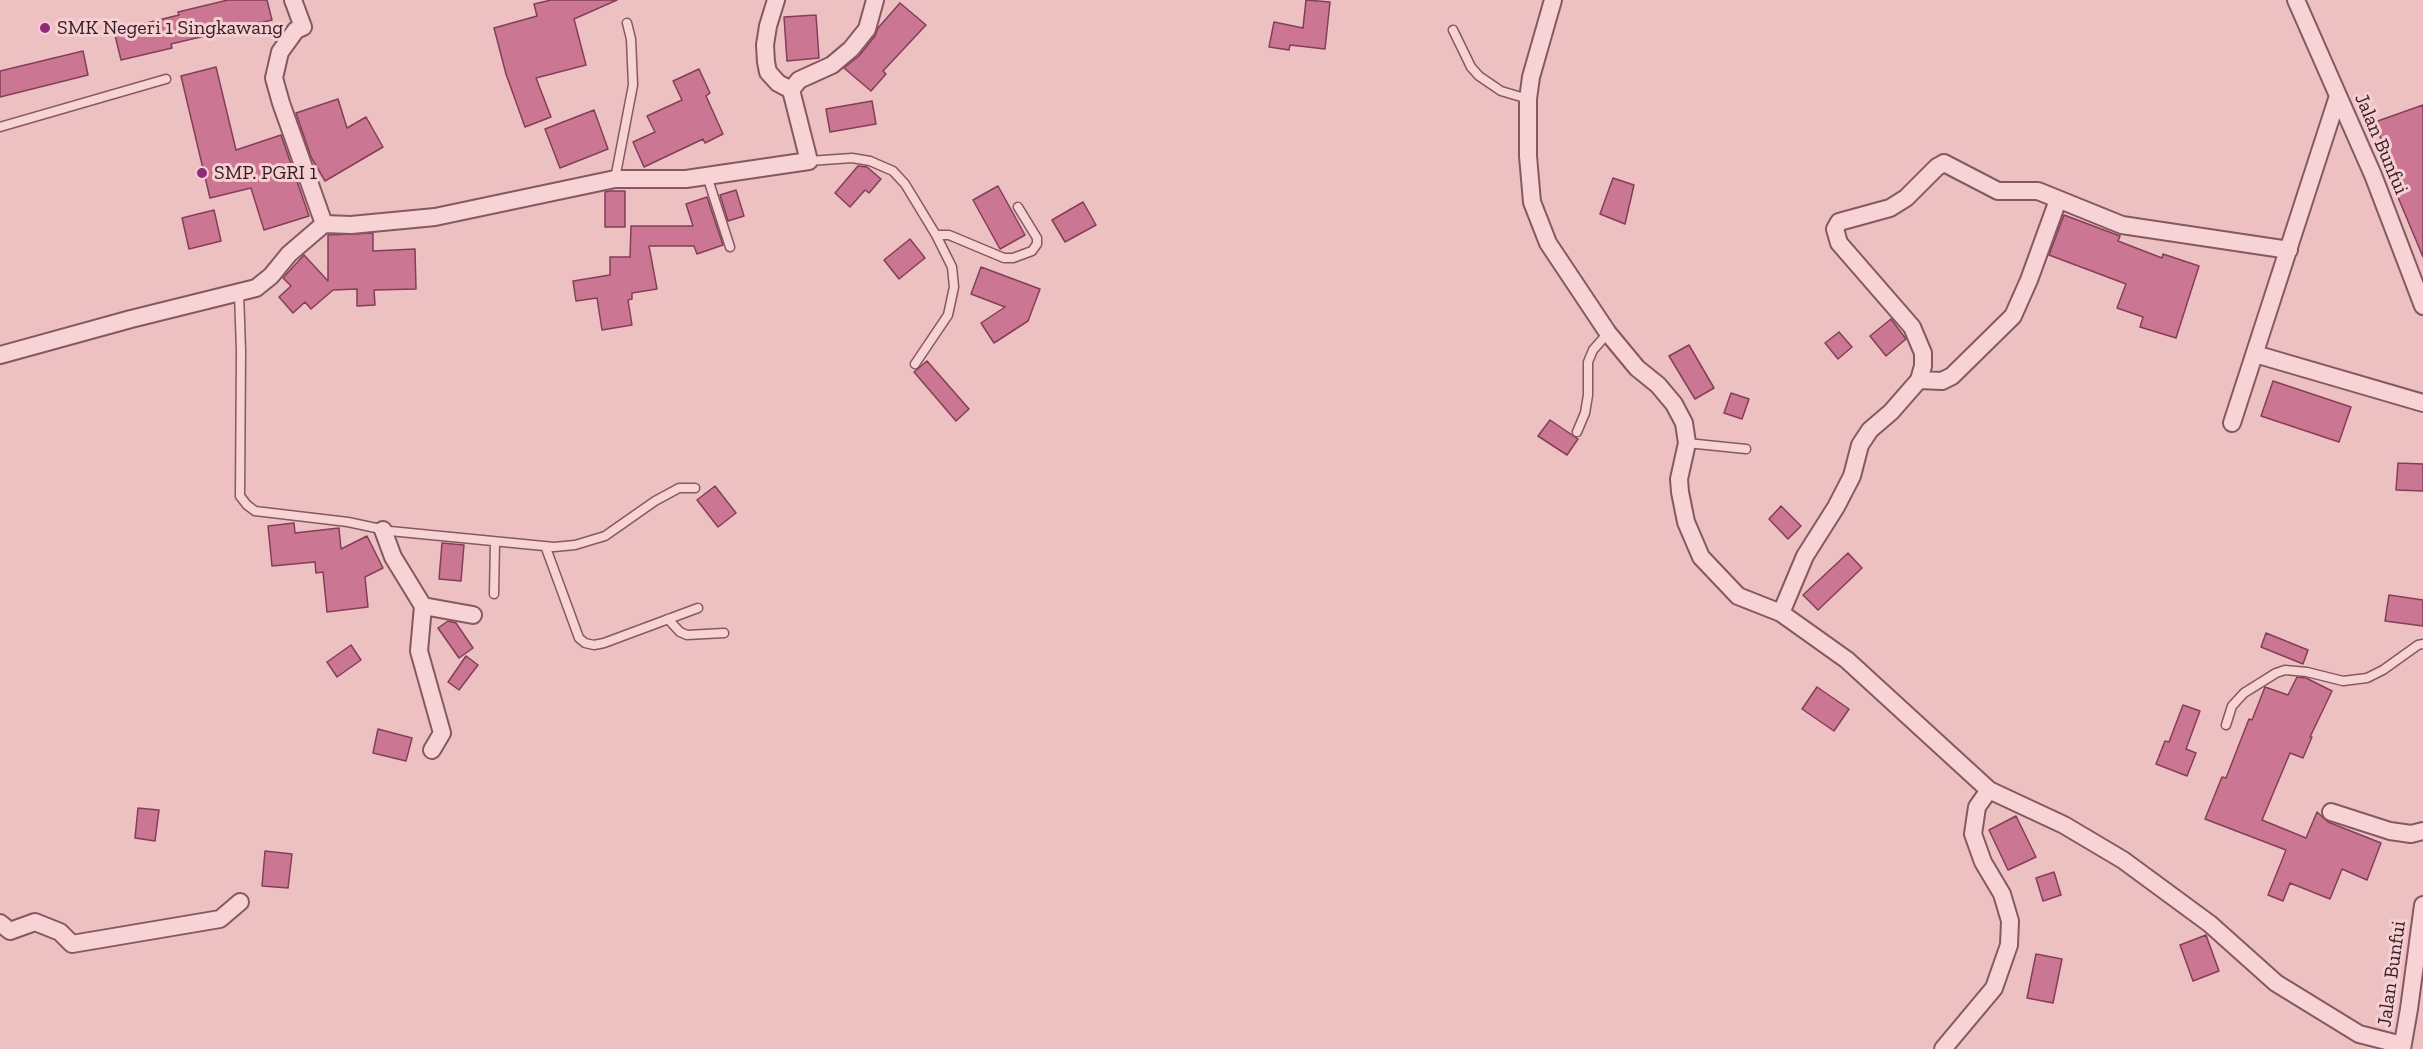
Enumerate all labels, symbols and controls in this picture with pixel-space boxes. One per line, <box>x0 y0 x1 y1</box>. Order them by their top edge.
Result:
place label: SMK Negeri 1 Singkawang <box>57 16 283 40</box>
marker: SMK Negeri 1 Singkawang <box>38 21 52 35</box>
street label: Jalan Bunfui <box>2349 90 2413 198</box>
place label: SMP. PGRI 1 <box>214 161 317 185</box>
marker: SMP. PGRI 1 <box>195 166 209 180</box>
street label: Jalan Bunfui <box>2373 919 2411 1029</box>

